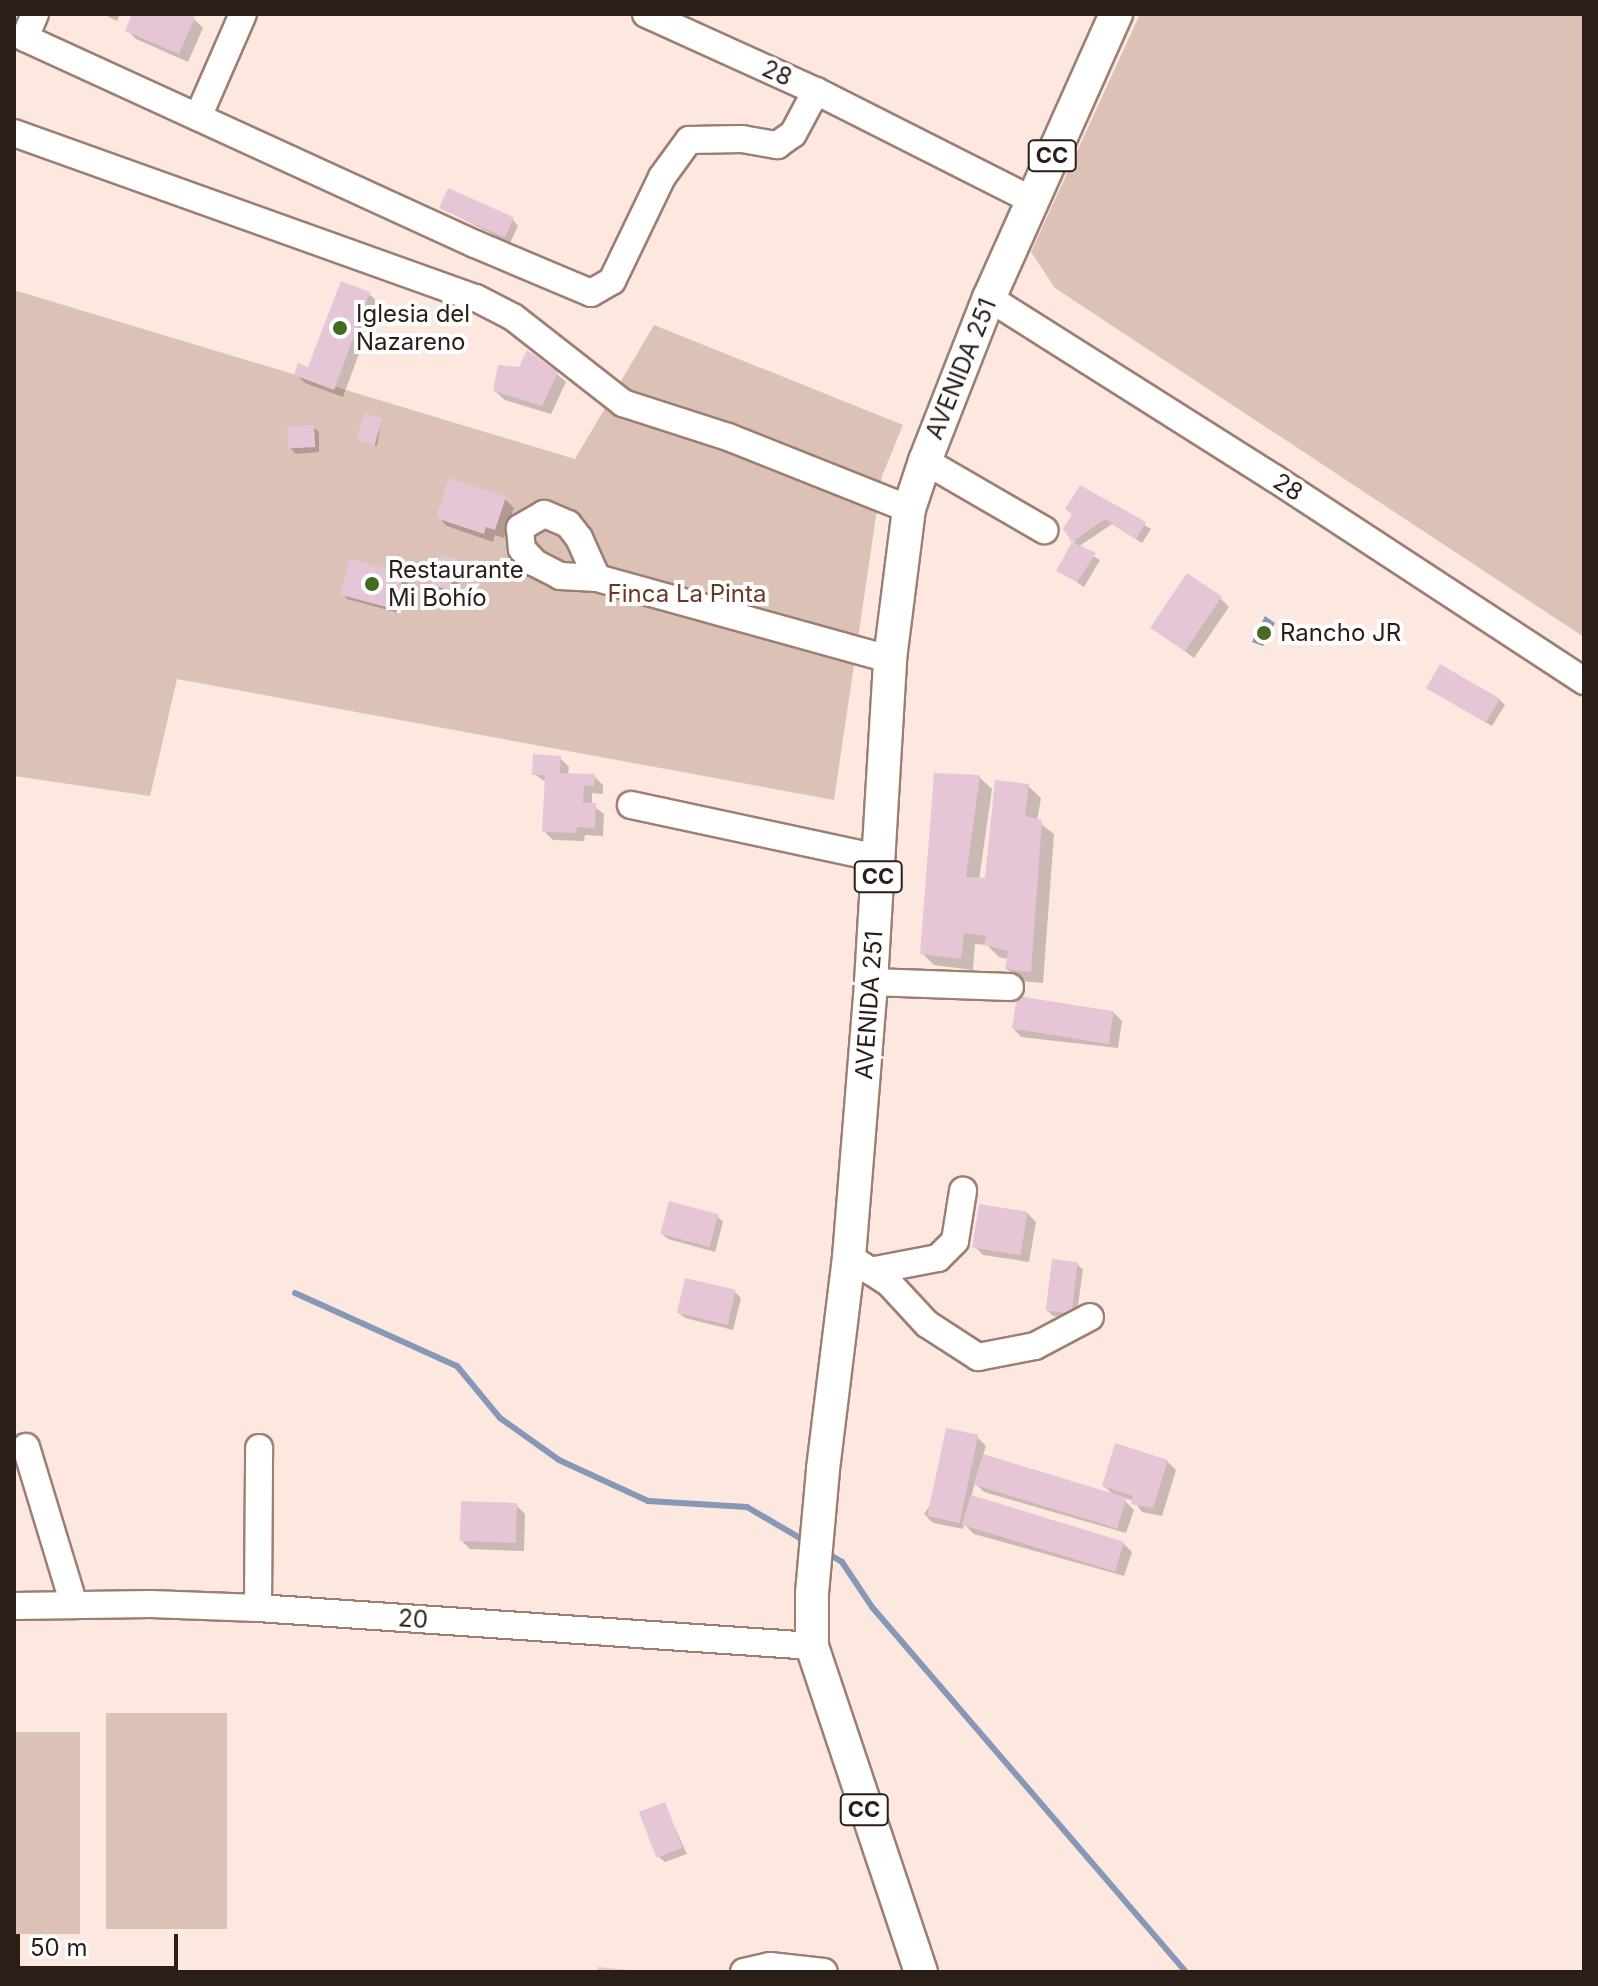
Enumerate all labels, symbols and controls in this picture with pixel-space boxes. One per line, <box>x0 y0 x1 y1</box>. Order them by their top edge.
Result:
street label: 28 <box>758 54 796 92</box>
road number: CC <box>1026 138 1078 174</box>
street label: AVENIDA 251 <box>920 294 1002 444</box>
place label: Iglesia del Nazareno <box>356 300 470 356</box>
marker: Iglesia del Nazareno <box>331 319 349 337</box>
street label: 28 <box>1268 467 1308 507</box>
place label: Restaurante Mi Bohío <box>388 556 524 612</box>
marker: Restaurante Mi Bohío <box>363 575 381 593</box>
park label: Finca La Pinta <box>608 580 766 608</box>
place label: Rancho JR <box>1280 619 1401 647</box>
marker: Rancho JR <box>1255 624 1273 642</box>
road number: CC <box>852 859 904 895</box>
street label: AVENIDA 251 <box>849 930 889 1080</box>
street label: 20 <box>397 1604 429 1634</box>
road number: CC <box>838 1792 890 1828</box>
scale bar <box>20 1918 182 1968</box>
text: 50 m <box>30 1933 88 1962</box>

